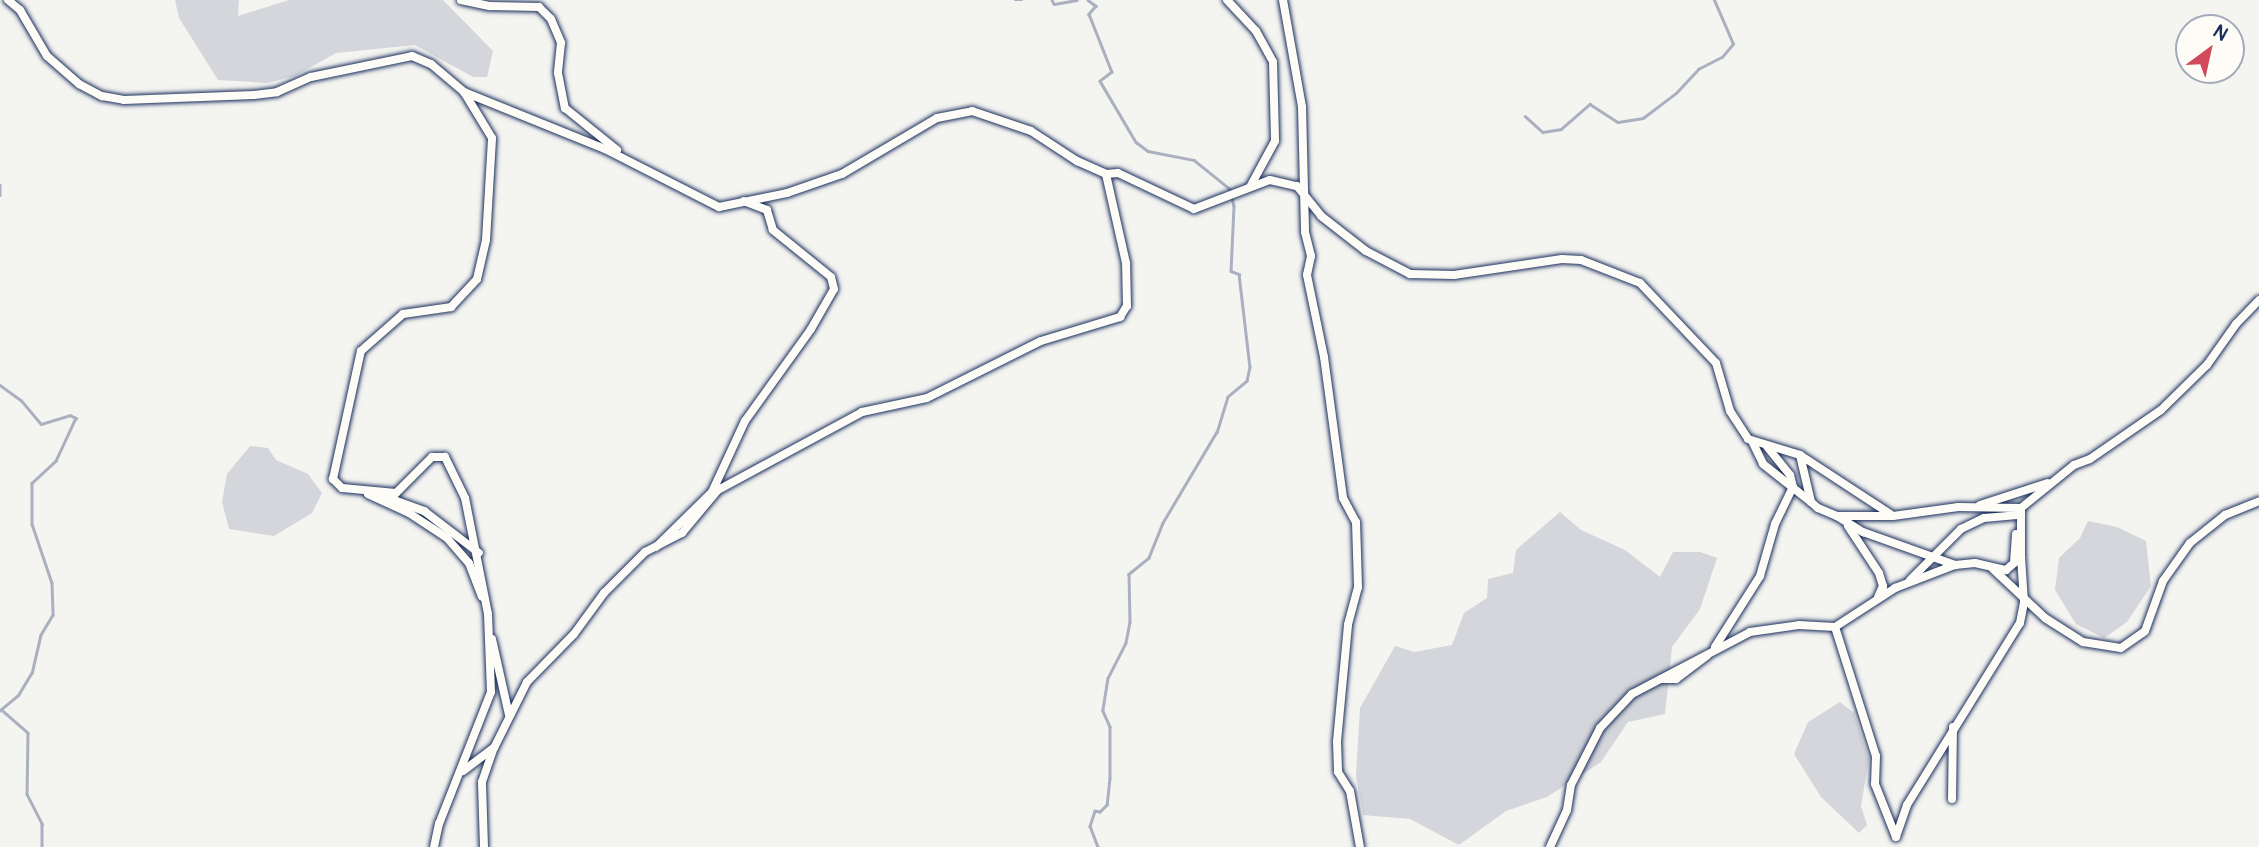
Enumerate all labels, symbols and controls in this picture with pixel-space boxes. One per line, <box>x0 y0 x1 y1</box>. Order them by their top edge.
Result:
north arrow <box>2175 14 2245 84</box>
text: N <box>2208 19 2232 47</box>

